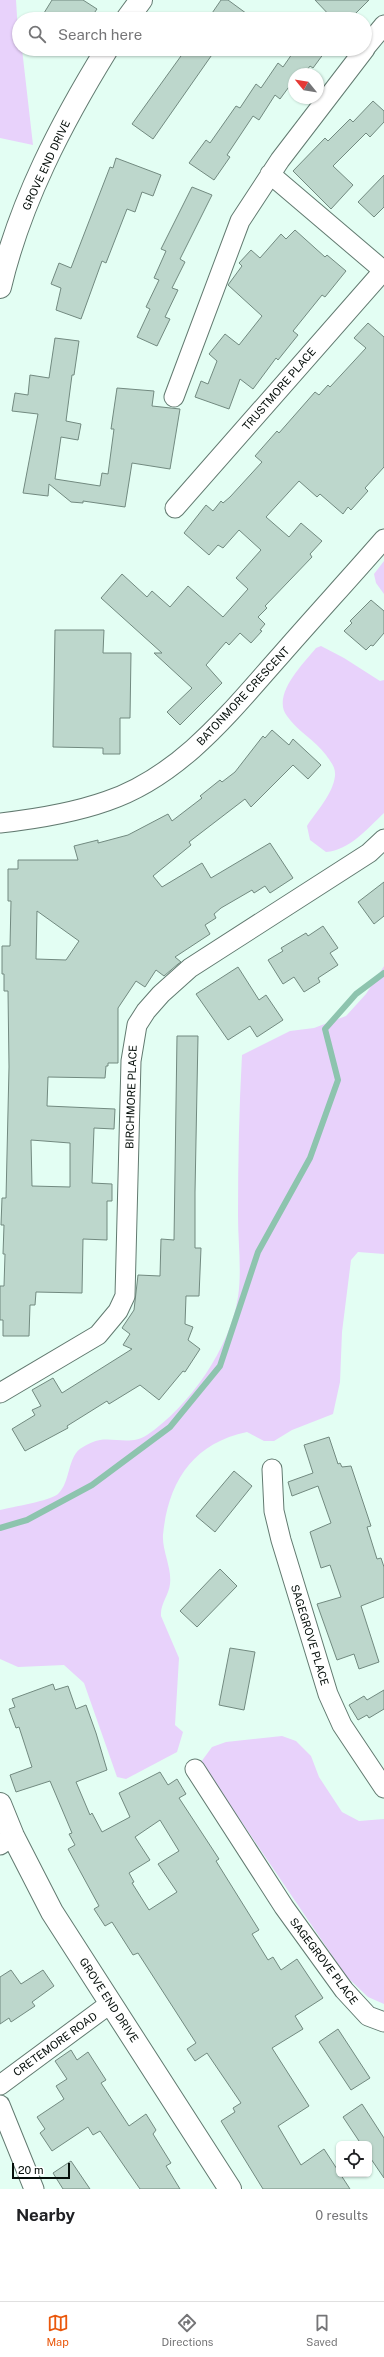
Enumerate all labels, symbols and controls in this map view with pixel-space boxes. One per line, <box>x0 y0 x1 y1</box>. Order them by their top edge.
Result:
search box <box>12 12 372 56</box>
icon: search <box>26 23 48 45</box>
text: Search here <box>58 26 142 43</box>
north arrow <box>288 68 324 104</box>
street label: GROVE END DRIVE <box>20 118 72 212</box>
street label: TRUSTMORE PLACE <box>240 345 318 433</box>
street label: BATONMORE CRESCENT <box>194 644 292 748</box>
street label: BIRCHMORE PLACE <box>123 1045 139 1149</box>
street label: SAGEGROVE PLACE <box>289 1583 331 1687</box>
street label: SAGEGROVE PLACE <box>288 1915 360 2007</box>
street label: GROVE END DRIVE <box>77 1956 141 2045</box>
street label: CRETEMORE ROAD <box>11 2009 100 2078</box>
map controls <box>336 2141 372 2177</box>
button: locate <box>336 2141 372 2177</box>
scale bar <box>12 2161 70 2180</box>
text: 20 m <box>18 2164 43 2176</box>
text: Nearby <box>16 2205 75 2225</box>
text: 0 results <box>315 2208 368 2223</box>
tab: Map <box>46 2312 69 2348</box>
tab: Directions <box>162 2312 213 2348</box>
tab: Saved <box>306 2312 338 2348</box>

